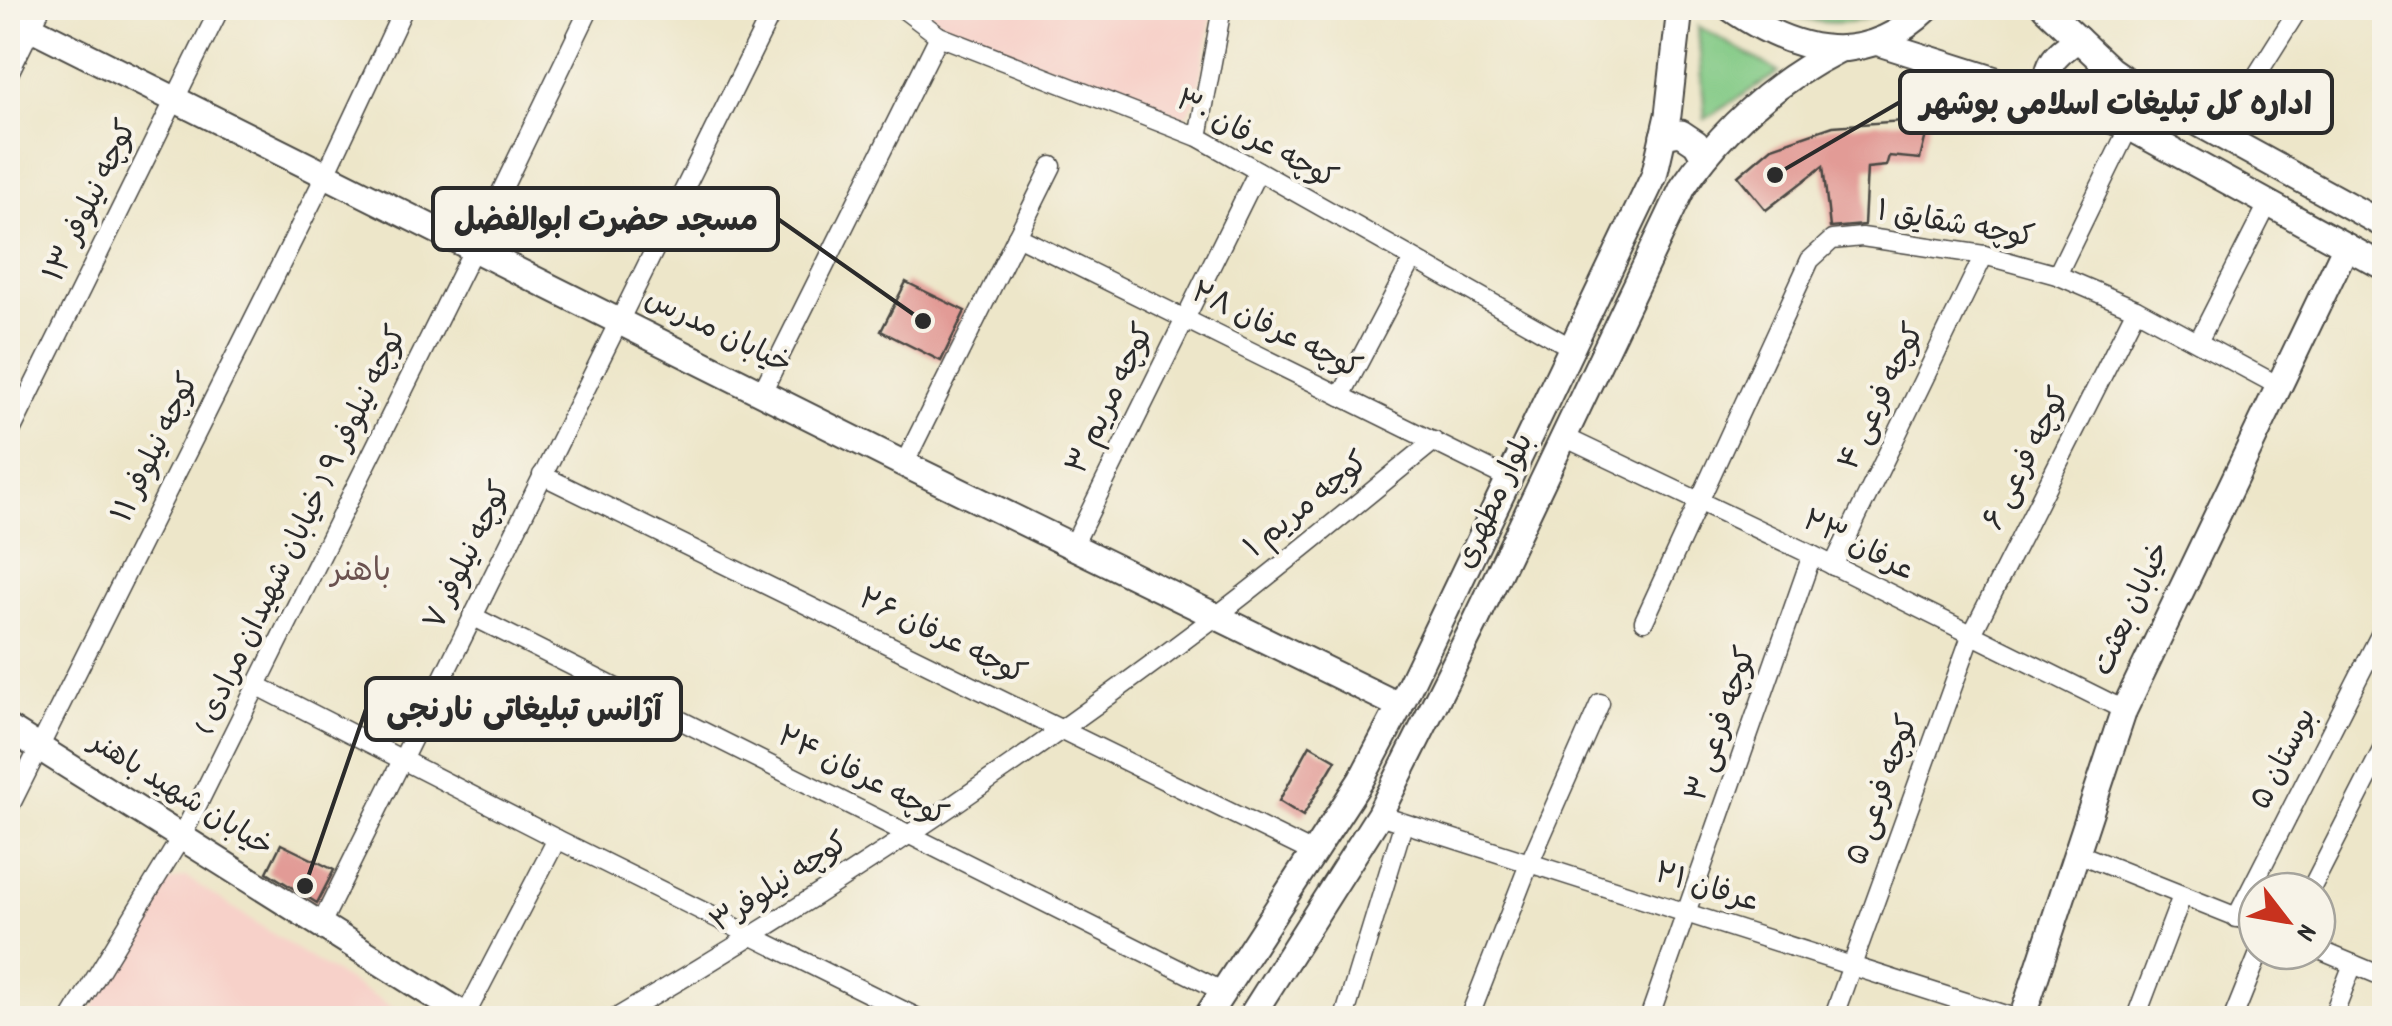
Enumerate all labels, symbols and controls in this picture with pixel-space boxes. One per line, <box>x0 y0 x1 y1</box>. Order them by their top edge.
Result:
callout: اداره کل تبلیغات اسلامی بوشهر <box>1900 71 2332 133</box>
street label: کوچه عرفان ۳۰ <box>1166 81 1344 203</box>
text: اداره کل تبلیغات اسلامی بوشهر <box>1917 85 2312 131</box>
street label: کوچه نیلوفر ۱۳ <box>35 114 151 290</box>
callout: مسجد حضرت ابوالفضل <box>433 188 778 250</box>
street label: کوچه شقایق ۱ <box>1873 192 2037 262</box>
text: مسجد حضرت ابوالفضل <box>454 201 758 247</box>
street label: کوچه عرفان ۲۸ <box>1183 273 1367 393</box>
street label: خیابان مدرس <box>636 280 798 388</box>
street label: کوچه مریم ۳ <box>1058 317 1168 483</box>
street label: کوچه فرعی ۴ <box>1830 317 1938 479</box>
street label: کوچه نیلوفر ۹ ( خیابان شهیدان مرادی ) <box>185 320 421 742</box>
street label: کوچه نیلوفر ۱۱ <box>103 367 213 531</box>
street label: کوچه فرعی ۶ <box>1975 381 2083 539</box>
street label: بلوار مطهری <box>1447 427 1547 577</box>
street label: کوچه مریم ۱ <box>1236 443 1380 571</box>
street label: کوچه نیلوفر ۷ <box>415 475 525 639</box>
street label: عرفان ۲۳ <box>1794 502 1920 594</box>
street label: خیابان بعثت <box>2084 536 2184 684</box>
district label: باهنر <box>328 551 391 597</box>
street label: کوچه عرفان ۲۶ <box>850 580 1032 698</box>
street label: کوچه فرعی ۳ <box>1677 642 1771 808</box>
callout: آژانس تبلیغاتی نارنجی <box>366 678 681 740</box>
text: آژانس تبلیغاتی نارنجی <box>386 691 663 737</box>
street label: بوستان ۵ <box>2242 701 2330 819</box>
street label: کوچه فرعی ۵ <box>1838 710 1932 872</box>
street label: کوچه عرفان ۲۴ <box>768 718 954 840</box>
street label: خیابان شهید باهنر <box>77 722 280 871</box>
street label: کوچه نیلوفر۳ <box>703 824 859 946</box>
street label: عرفان ۲۱ <box>1649 854 1763 926</box>
north arrow <box>2237 871 2337 971</box>
text: N <box>2283 915 2325 948</box>

